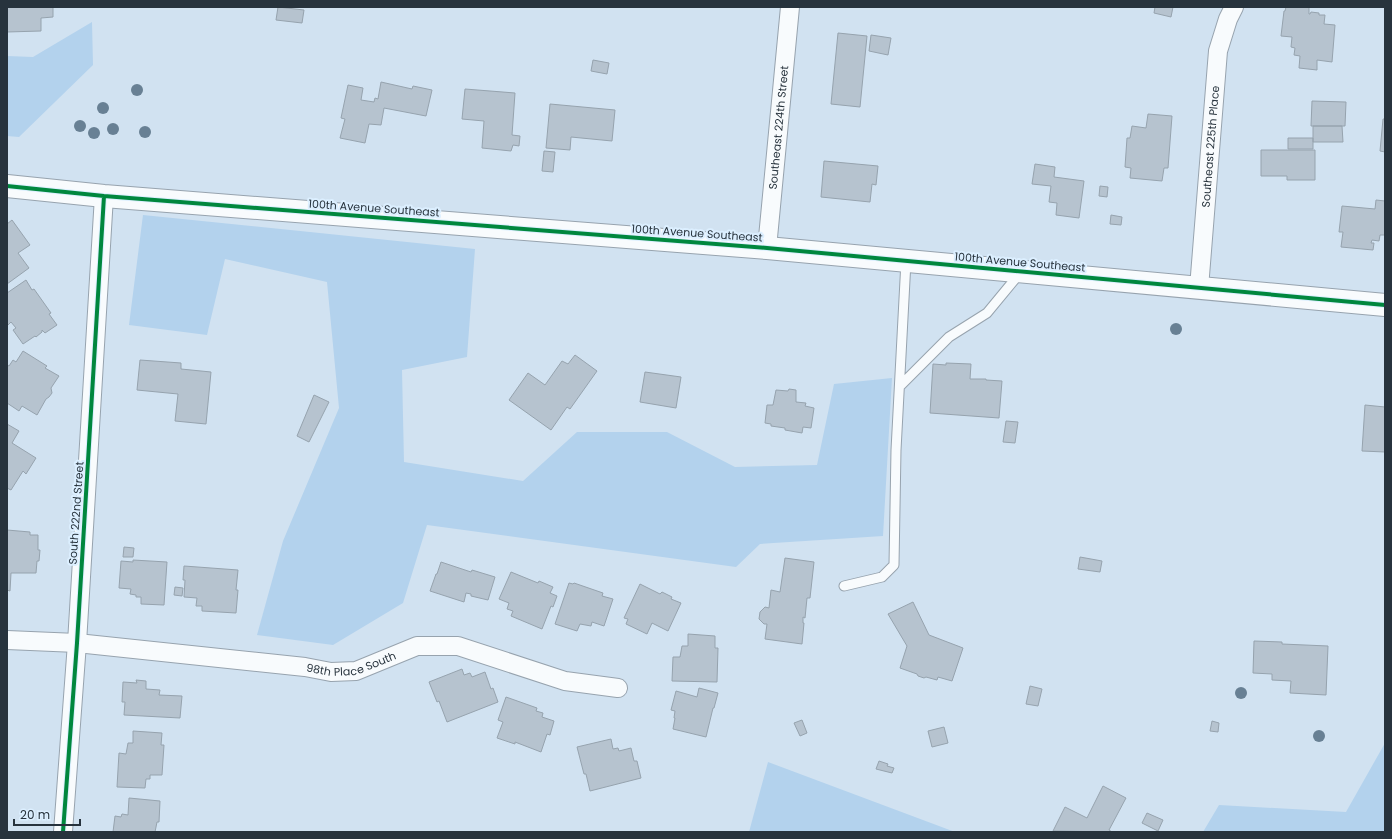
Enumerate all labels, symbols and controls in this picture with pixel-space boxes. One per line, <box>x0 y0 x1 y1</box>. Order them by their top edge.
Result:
street label: Southeast 224th Street <box>765 65 792 190</box>
street label: Southeast 225th Place <box>1197 85 1223 208</box>
street label: 100th Avenue Southeast <box>308 195 440 221</box>
street label: 100th Avenue Southeast <box>631 220 763 246</box>
street label: 100th Avenue Southeast <box>954 248 1086 276</box>
street label: South 222nd Street <box>64 461 88 565</box>
street label: 98th Place South <box>305 648 398 680</box>
scale bar <box>14 801 80 827</box>
text: 20 m <box>20 806 50 823</box>

